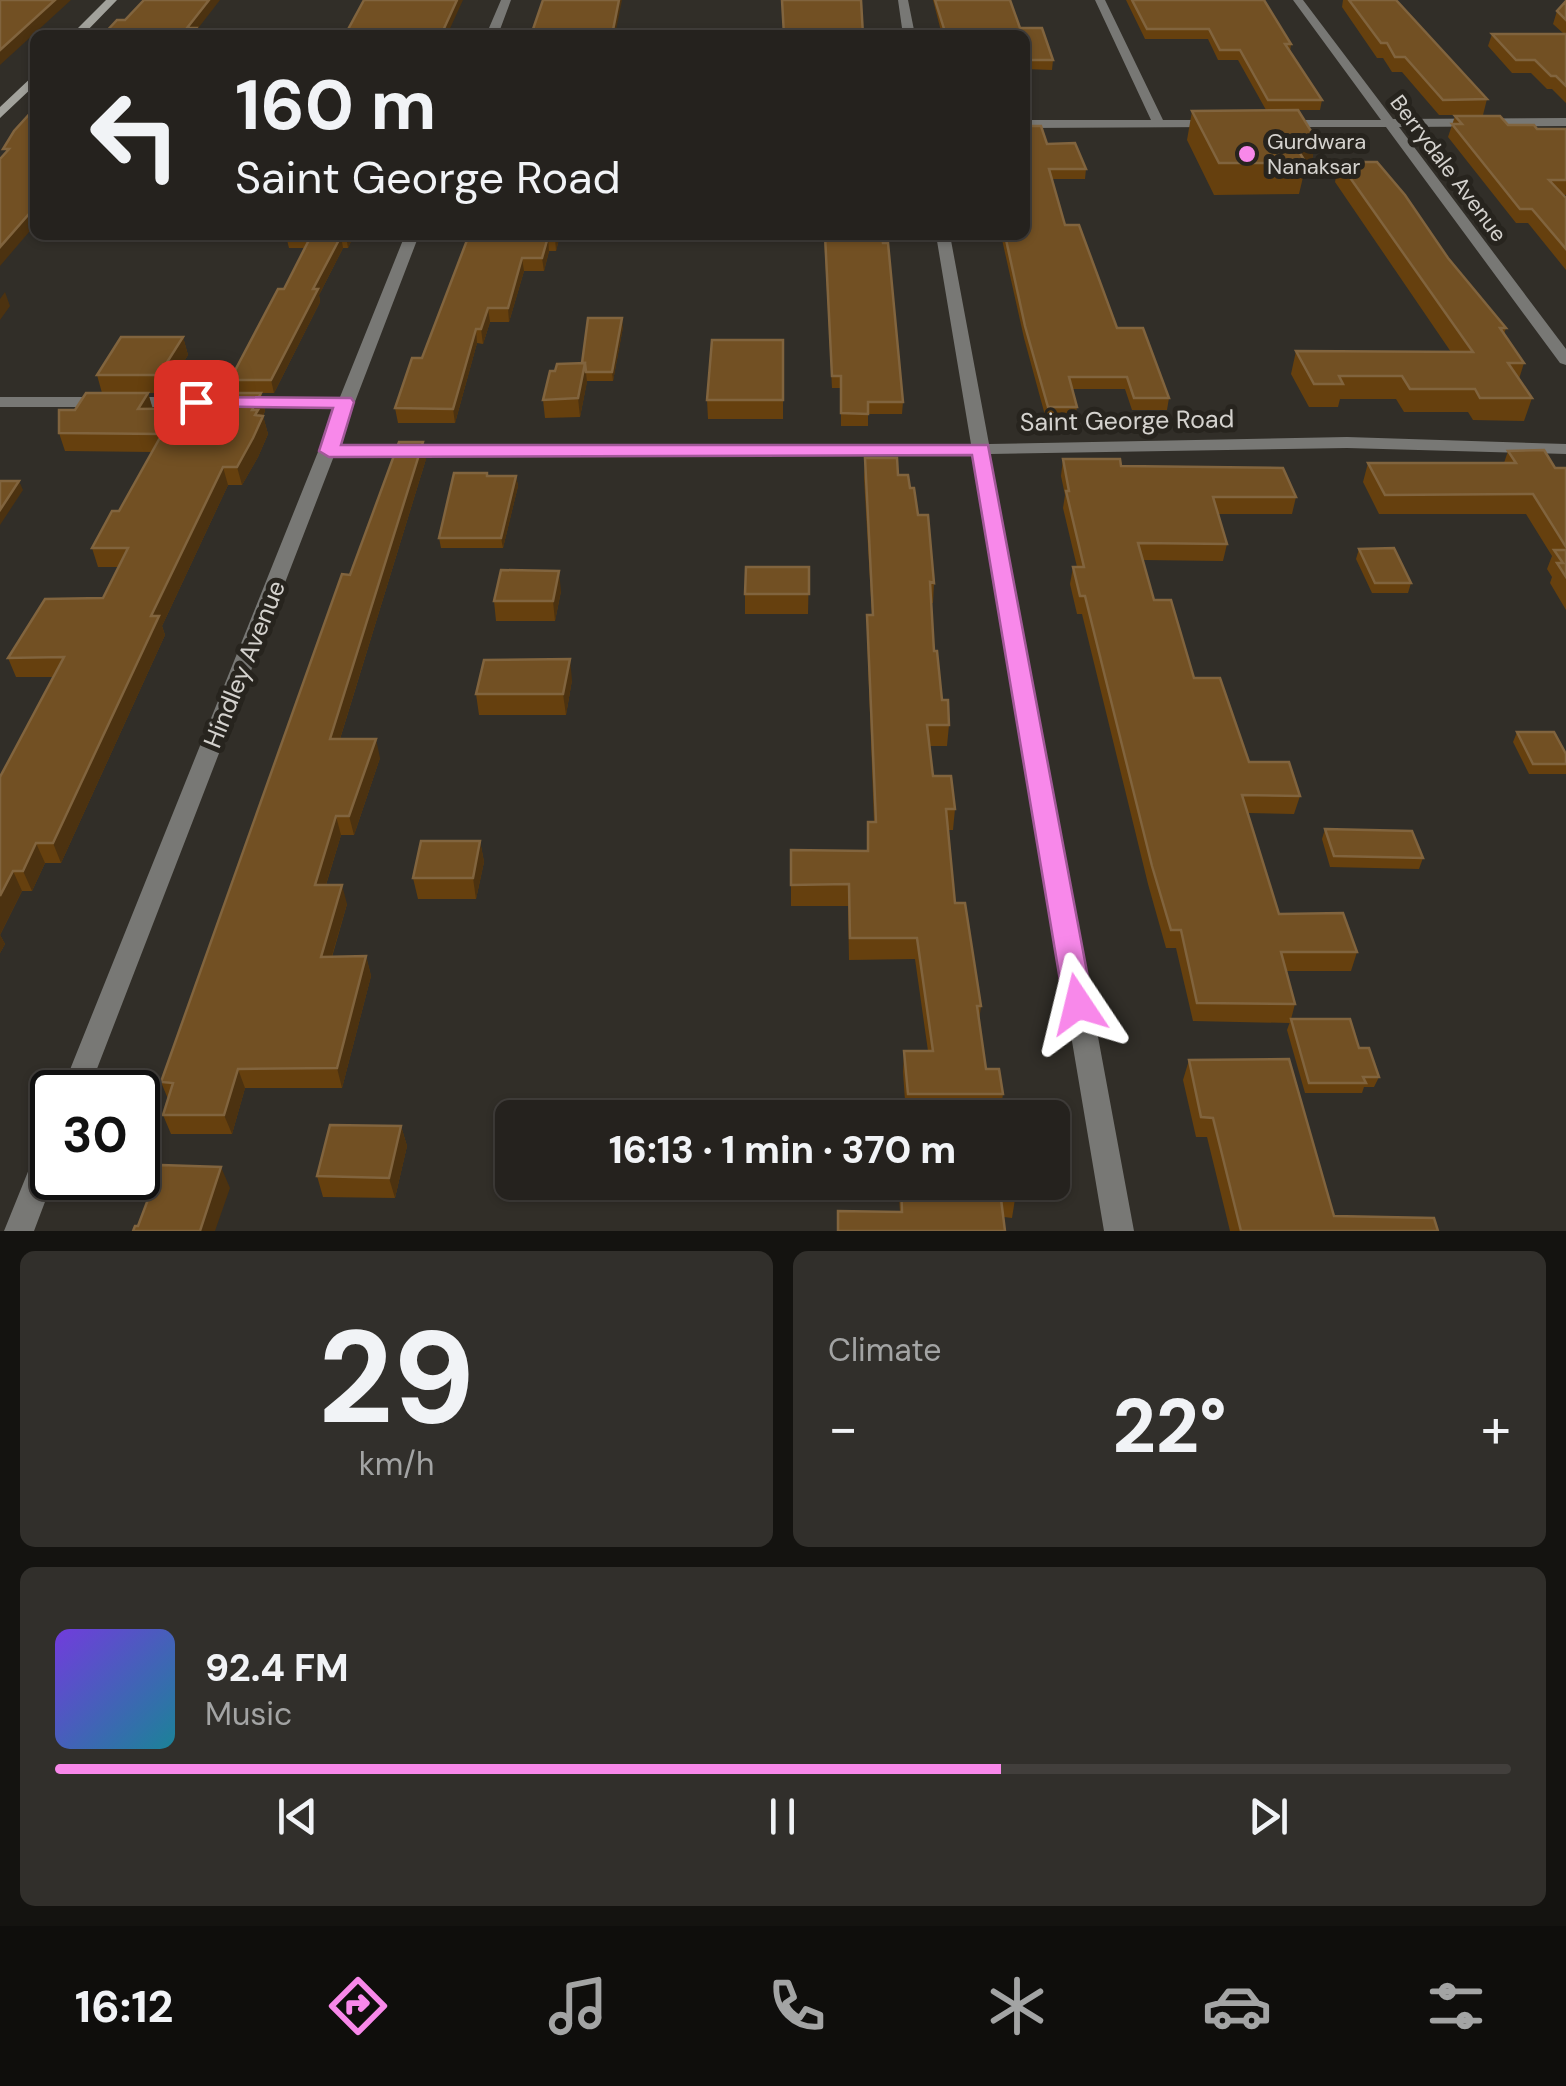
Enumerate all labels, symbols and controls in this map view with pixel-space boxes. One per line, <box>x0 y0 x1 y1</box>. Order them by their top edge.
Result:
text: 160 m <box>235 60 436 151</box>
icon: left <box>70 70 200 200</box>
street label: Berrydale Avenue <box>1384 89 1513 248</box>
place label: Gurdwara Nanaksar <box>1267 127 1366 181</box>
marker: Gurdwara Nanaksar <box>1236 143 1258 165</box>
text: Saint George Road <box>235 148 621 207</box>
pin <box>154 360 239 445</box>
icon: arrive <box>169 375 224 430</box>
street label: Saint George Road <box>1020 402 1234 439</box>
street label: Hindley Avenue <box>196 576 293 753</box>
position arrow <box>1026 952 1130 1056</box>
speed limit sign: 30 <box>30 1070 160 1200</box>
text: 16:13 · 1 min · 370 m <box>609 1125 956 1175</box>
text: 29 <box>318 1293 475 1462</box>
text: Climate <box>828 1329 942 1371</box>
text: 22° <box>1112 1378 1227 1475</box>
text: − <box>828 1392 858 1464</box>
text: + <box>1481 1392 1511 1464</box>
text: km/h <box>359 1443 434 1485</box>
text: 92.4 FM <box>205 1643 349 1693</box>
text: Music <box>205 1693 292 1735</box>
icon: previous <box>270 1789 325 1844</box>
icon: pause <box>755 1789 810 1844</box>
icon: next <box>1241 1789 1296 1844</box>
icon: directions <box>323 1971 393 2041</box>
icon: music <box>543 1971 613 2041</box>
icon: phone <box>762 1971 832 2041</box>
icon: climate <box>982 1971 1052 2041</box>
icon: car <box>1202 1971 1272 2041</box>
icon: filters <box>1421 1971 1491 2041</box>
text: 16:12 <box>75 1977 173 2036</box>

